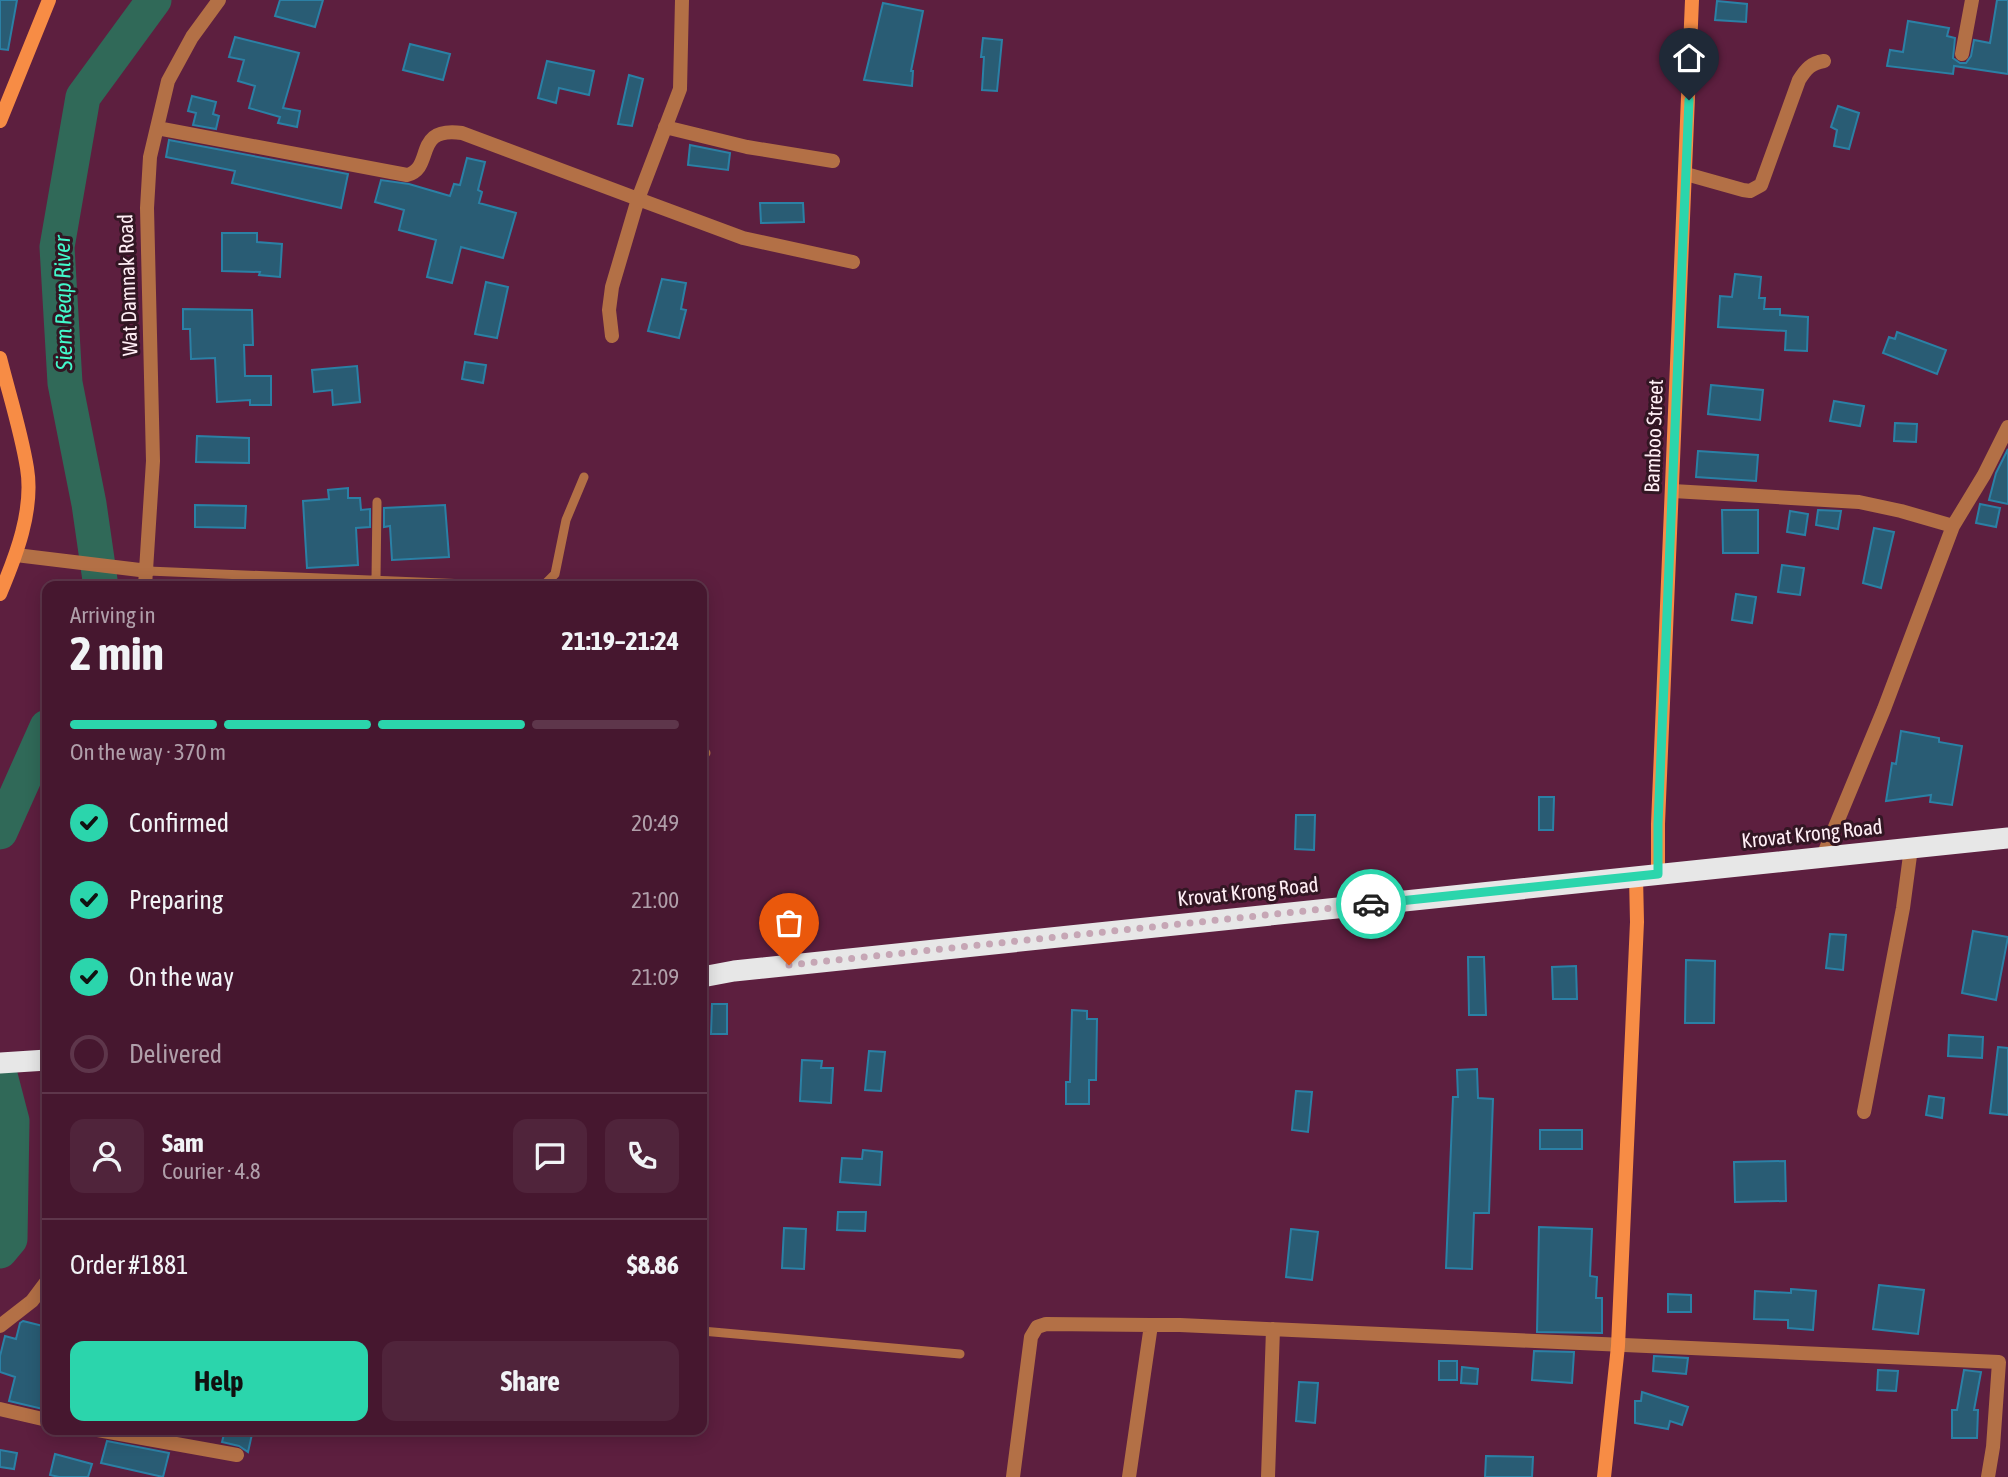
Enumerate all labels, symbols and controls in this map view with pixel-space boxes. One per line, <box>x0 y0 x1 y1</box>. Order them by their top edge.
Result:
pin <box>1659 28 1719 100</box>
icon: home <box>1670 39 1708 77</box>
street label: Wat Damnak Road <box>113 214 141 356</box>
water label: Siem Reap River <box>49 234 77 372</box>
street label: Bamboo Street <box>1639 379 1667 493</box>
text: Arriving in <box>70 602 156 628</box>
text: 21:19–21:24 <box>562 626 679 656</box>
text: 2 min <box>70 627 164 680</box>
text: On the way · 370 m <box>70 739 226 765</box>
icon: check <box>70 804 108 842</box>
text: Confirmed <box>129 808 229 838</box>
text: 20:49 <box>631 810 679 836</box>
street label: Krovat Krong Road <box>1740 814 1884 852</box>
courier <box>1336 869 1406 939</box>
street label: Krovat Krong Road <box>1176 872 1320 910</box>
icon: check <box>70 881 108 919</box>
text: Preparing <box>129 885 223 915</box>
icon: car <box>1352 885 1390 923</box>
text: 21:00 <box>631 887 679 913</box>
pin <box>759 893 819 965</box>
icon: bag <box>770 904 808 942</box>
icon: check <box>70 958 108 996</box>
text: On the way <box>129 962 234 992</box>
text: 21:09 <box>631 964 679 990</box>
text: Delivered <box>129 1039 222 1069</box>
button: person <box>70 1119 144 1193</box>
button: chat <box>513 1119 587 1193</box>
button: phone <box>605 1119 679 1193</box>
text: Sam <box>162 1128 204 1158</box>
text: Courier · 4.8 <box>162 1158 261 1184</box>
text: Order #1881 <box>70 1250 189 1280</box>
text: $8.86 <box>627 1250 679 1280</box>
button: Help <box>70 1341 368 1421</box>
button: Share <box>382 1341 679 1421</box>

